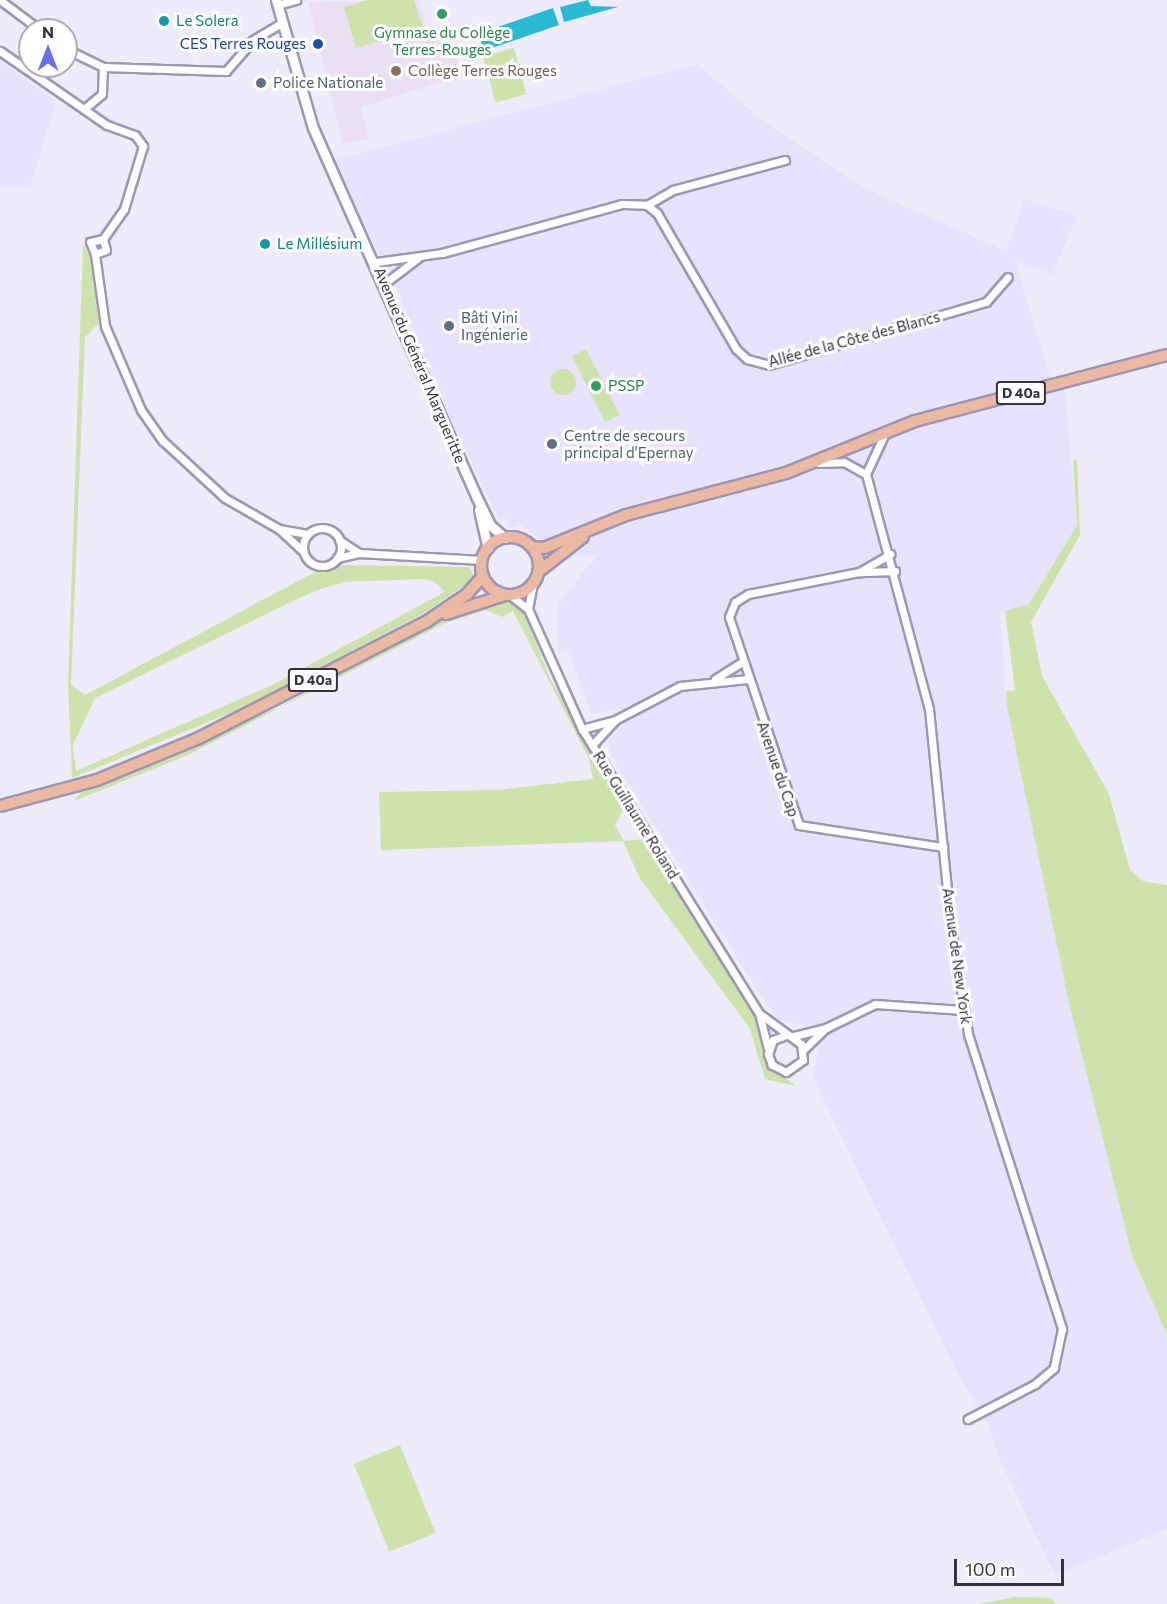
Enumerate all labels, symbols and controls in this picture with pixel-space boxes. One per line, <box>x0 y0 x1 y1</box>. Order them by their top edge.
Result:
marker: Gymnase du Collège Terres-Rouges <box>435 7 449 21</box>
place label: Le Solera <box>176 12 239 30</box>
marker: Le Solera <box>157 14 171 28</box>
north arrow <box>18 18 78 78</box>
text: N <box>42 22 54 41</box>
place label: Gymnase du Collège Terres-Rouges <box>374 23 510 58</box>
place label: CES Terres Rouges <box>180 35 306 53</box>
marker: CES Terres Rouges <box>311 37 325 51</box>
place label: Collège Terres Rouges <box>408 62 557 80</box>
marker: Collège Terres Rouges <box>389 64 403 78</box>
place label: Police Nationale <box>273 74 383 92</box>
marker: Police Nationale <box>254 76 268 90</box>
place label: Le Millésium <box>277 235 362 253</box>
marker: Le Millésium <box>258 237 272 251</box>
street label: Avenue du Général Margueritte <box>370 264 470 466</box>
street label: Allée de la Côte des Blancs <box>766 307 942 371</box>
place label: Bâti Vini Ingénierie <box>461 308 528 343</box>
marker: Bâti Vini Ingénierie <box>442 319 456 333</box>
place label: PSSP <box>608 377 644 395</box>
marker: PSSP <box>589 379 603 393</box>
road number: D 40a <box>996 382 1046 404</box>
place label: Centre de secours principal d'Epernay <box>564 426 693 461</box>
marker: Centre de secours principal d'Epernay <box>545 437 559 451</box>
road number: D 40a <box>288 669 338 691</box>
street label: Avenue du Cap <box>753 719 803 819</box>
street label: Rue Guillaume Roland <box>589 748 683 882</box>
street label: Avenue de New York <box>939 887 975 1025</box>
scale bar <box>957 1547 1066 1585</box>
text: 100 m <box>965 1558 1015 1580</box>

